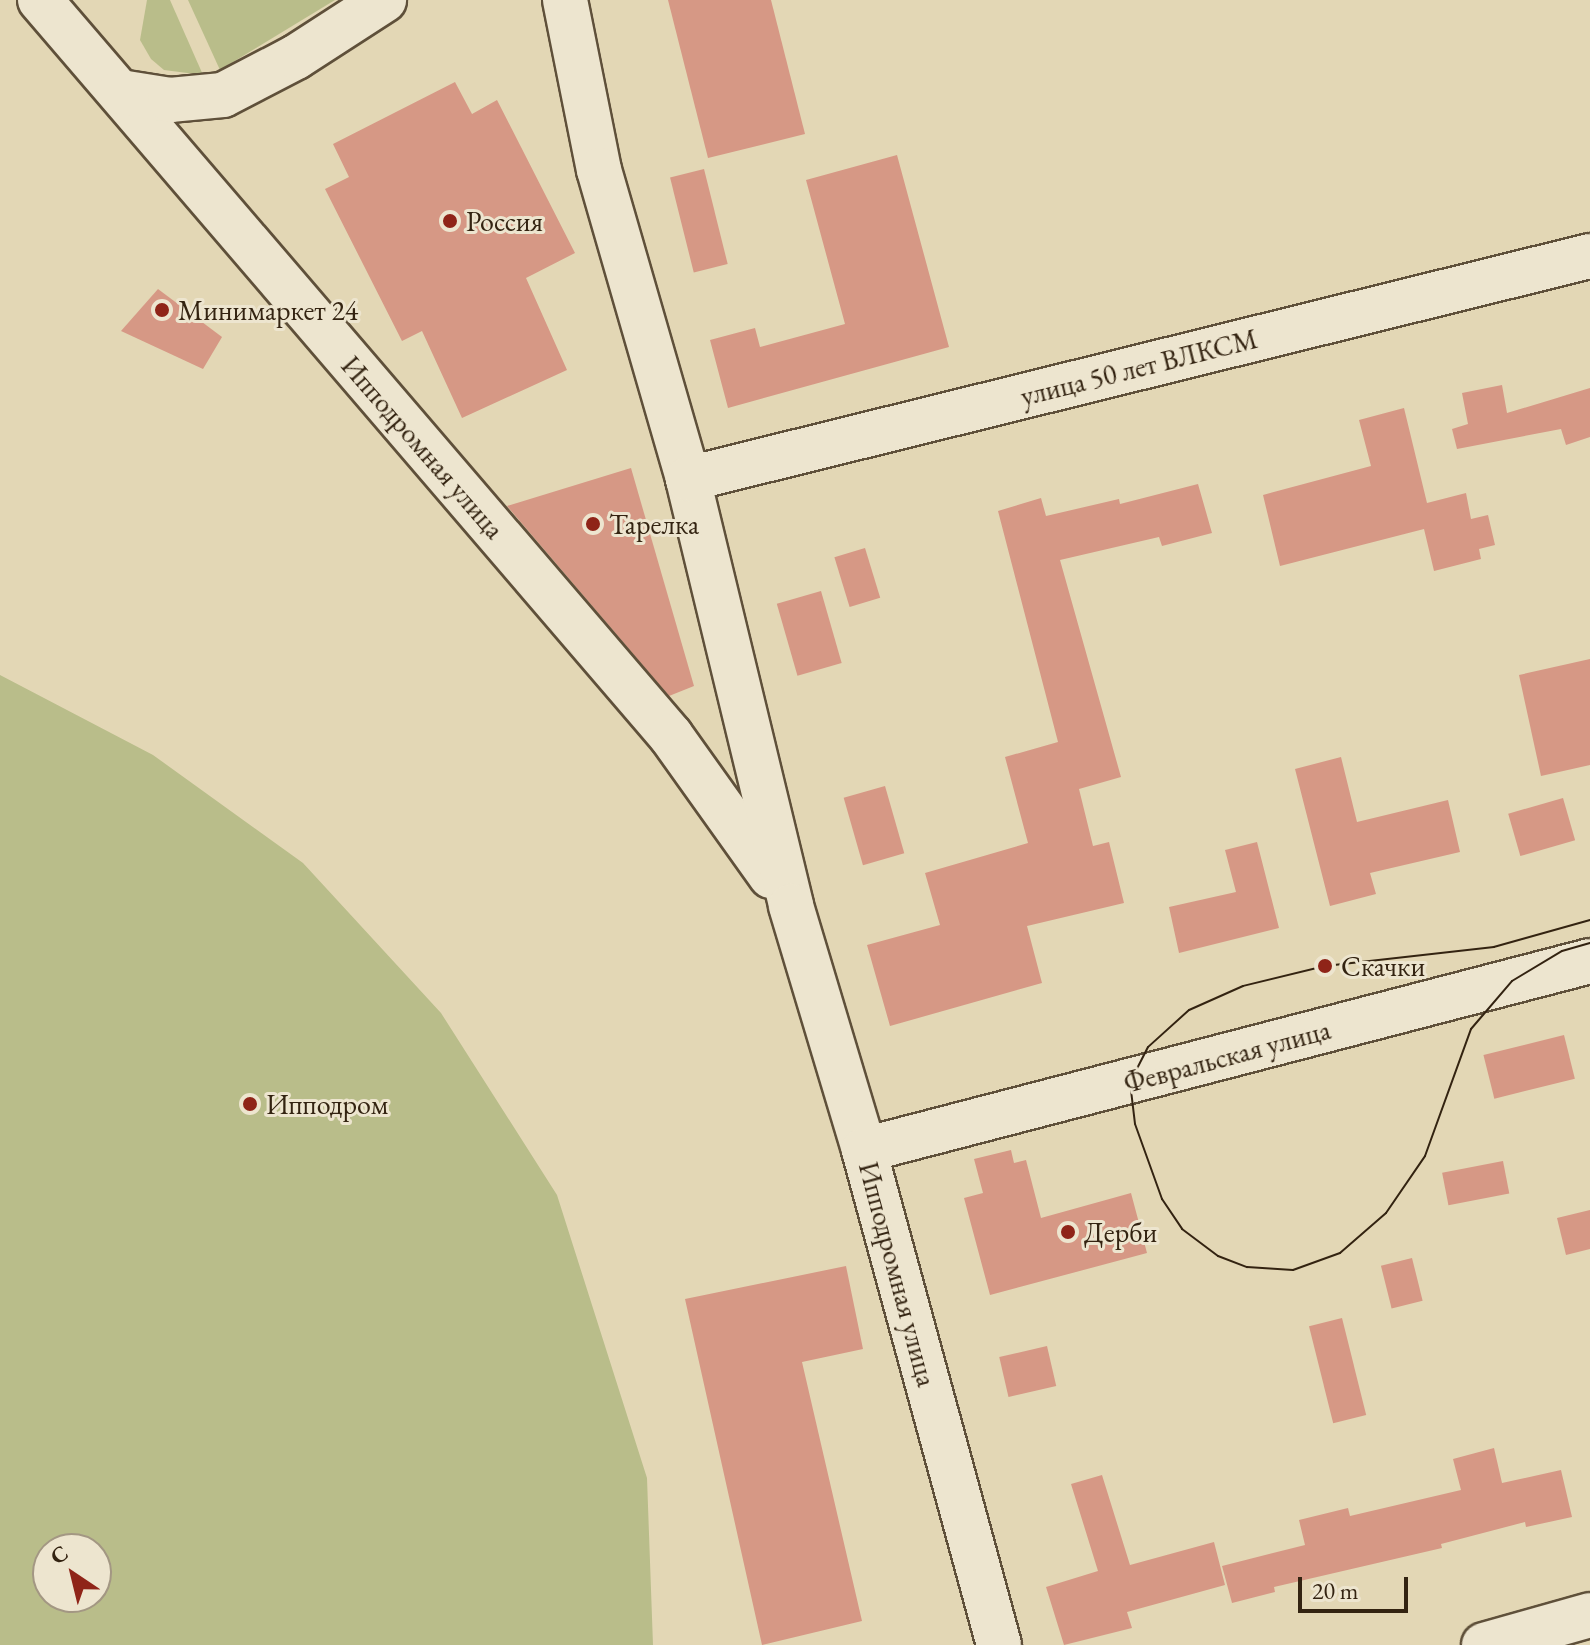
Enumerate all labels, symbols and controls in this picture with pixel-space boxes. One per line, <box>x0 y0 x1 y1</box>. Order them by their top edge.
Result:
place label: Россия <box>466 204 543 238</box>
marker: Россия <box>441 212 459 230</box>
place label: Минимаркет 24 <box>178 293 358 327</box>
marker: Минимаркет 24 <box>153 301 171 319</box>
street label: улица 50 лет ВЛКСМ <box>1017 321 1261 413</box>
street label: Ипподромная улица <box>334 349 512 545</box>
place label: Тарелка <box>609 507 699 541</box>
marker: Тарелка <box>584 515 602 533</box>
place label: Скачки <box>1341 949 1425 983</box>
marker: Скачки <box>1316 957 1334 975</box>
street label: Февральская улица <box>1120 1012 1334 1100</box>
place label: Ипподpом <box>266 1087 388 1121</box>
marker: Ипподpом <box>241 1095 259 1113</box>
street label: Ипподромная улица <box>852 1158 944 1390</box>
place label: Дерби <box>1084 1215 1157 1249</box>
marker: Дерби <box>1059 1223 1077 1241</box>
north arrow <box>32 1533 112 1613</box>
text: С <box>44 1538 74 1571</box>
scale bar <box>1302 1561 1412 1611</box>
text: 20 m <box>1312 1575 1359 1606</box>

